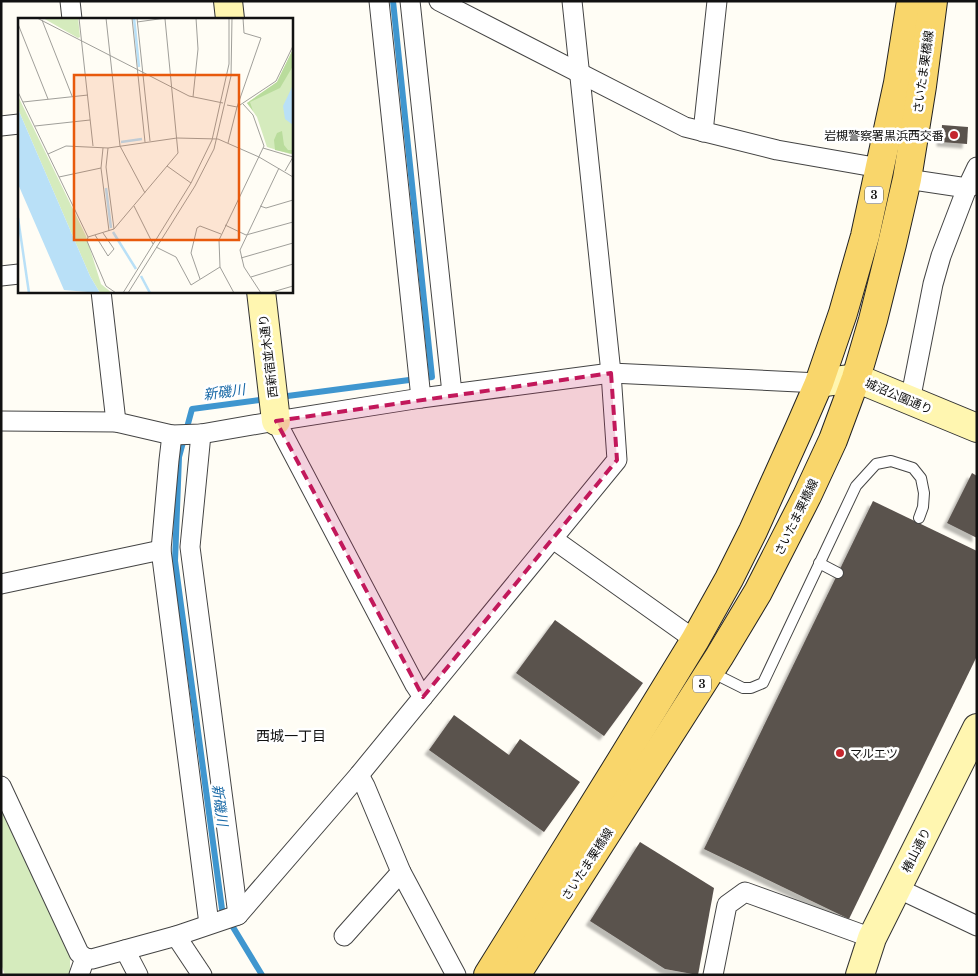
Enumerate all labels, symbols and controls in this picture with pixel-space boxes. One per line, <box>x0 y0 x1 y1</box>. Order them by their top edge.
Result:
inset map <box>18 18 292 292</box>
street label: さいたま栗橋線 <box>910 30 936 114</box>
place label: 岩槻警察署黒浜西交番 <box>824 128 944 143</box>
marker: 岩槻警察署黒浜西交番 <box>948 129 960 141</box>
road number: 3 <box>865 186 883 204</box>
street label: 西新宿並木通り <box>255 313 281 399</box>
street label: 城沼公園通り <box>863 375 935 417</box>
water label: 新磯川 <box>202 380 248 404</box>
street label: さいたま栗橋線 <box>771 476 821 558</box>
road number: 3 <box>693 676 711 692</box>
district label: 西城一丁目 <box>256 727 326 745</box>
place label: マルエツ <box>850 746 898 761</box>
marker: マルエツ <box>834 747 846 759</box>
water label: 新磯川 <box>208 783 232 829</box>
street label: さいたま栗橋線 <box>558 825 616 903</box>
street label: 椿山通り <box>898 825 934 875</box>

